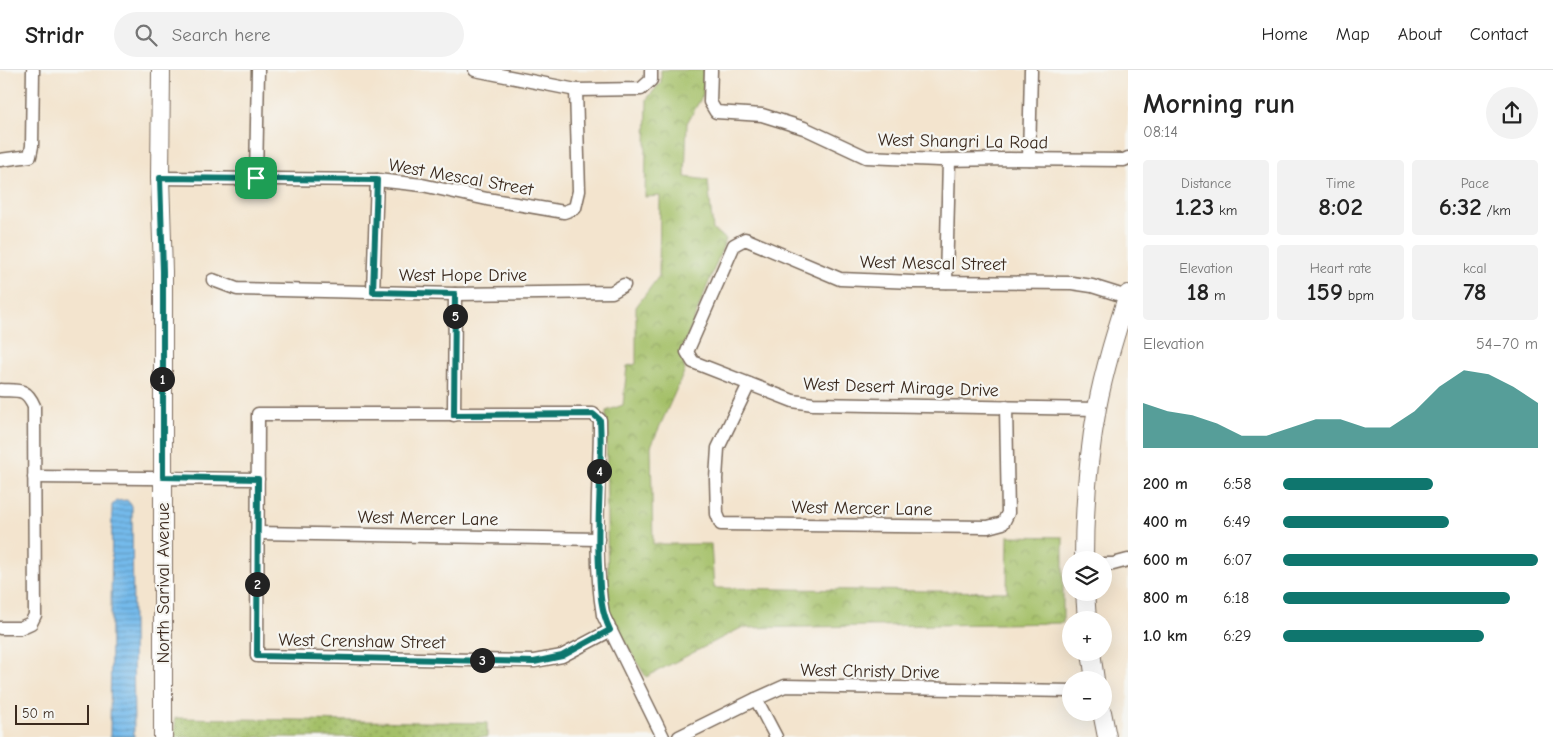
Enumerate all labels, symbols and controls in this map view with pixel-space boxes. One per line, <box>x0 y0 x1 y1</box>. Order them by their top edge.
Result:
search box <box>114 12 464 57</box>
text: Stridr <box>25 21 84 49</box>
icon: search <box>132 21 160 49</box>
text: Search here <box>172 24 271 46</box>
text: Home <box>1261 24 1308 45</box>
text: Map <box>1336 24 1370 45</box>
text: About <box>1398 24 1442 45</box>
text: Contact <box>1470 24 1528 45</box>
button: share <box>1486 87 1538 139</box>
text: Morning run <box>1143 88 1295 120</box>
text: 08:14 <box>1143 123 1178 141</box>
street label: West Shangri La Road <box>878 130 1048 153</box>
street label: West Mescal Street <box>387 154 536 201</box>
pin <box>235 157 277 199</box>
icon: arrive <box>242 164 270 192</box>
text: Distance <box>1181 175 1231 192</box>
text: Time <box>1326 175 1355 192</box>
text: Pace <box>1461 175 1489 192</box>
text: 1.23 <box>1175 192 1214 221</box>
text: 8:02 <box>1318 192 1363 221</box>
text: 6:32 <box>1439 192 1482 221</box>
text: km <box>1214 202 1237 219</box>
text: /km <box>1482 202 1511 219</box>
street label: West Mescal Street <box>860 252 1007 275</box>
text: Elevation <box>1179 260 1233 277</box>
text: Heart rate <box>1310 260 1371 277</box>
text: kcal <box>1463 260 1487 277</box>
street label: West Hope Drive <box>399 265 527 286</box>
text: 18 <box>1187 277 1209 306</box>
text: 159 <box>1307 277 1343 306</box>
text: 78 <box>1463 277 1486 306</box>
text: m <box>1209 287 1226 304</box>
text: bpm <box>1343 287 1374 304</box>
pin: 5 <box>442 304 468 328</box>
text: 5 <box>452 308 459 325</box>
text: Elevation <box>1143 335 1204 353</box>
text: 54–70 m <box>1476 335 1538 353</box>
pin: 1 <box>150 366 174 392</box>
text: 1 <box>160 371 165 388</box>
street label: West Desert Mirage Drive <box>803 374 999 401</box>
pin: 4 <box>586 458 612 484</box>
text: 4 <box>596 463 603 480</box>
text: 200 m <box>1143 475 1188 493</box>
text: 6:58 <box>1223 475 1251 493</box>
street label: West Mercer Lane <box>792 497 932 520</box>
street label: North Sarival Avenue <box>153 503 174 664</box>
street label: West Mercer Lane <box>358 507 498 530</box>
text: 400 m <box>1143 513 1187 531</box>
text: 6:49 <box>1223 513 1251 531</box>
map controls <box>1062 551 1112 721</box>
button: layers <box>1062 551 1112 601</box>
text: 600 m <box>1143 551 1188 569</box>
text: 6:07 <box>1223 551 1252 569</box>
pin: 2 <box>244 572 270 596</box>
text: 2 <box>254 576 261 593</box>
text: 800 m <box>1143 589 1188 607</box>
text: 6:18 <box>1223 589 1249 607</box>
button: + <box>1062 611 1112 661</box>
text: 1.0 km <box>1143 627 1188 645</box>
text: 6:29 <box>1223 627 1251 645</box>
street label: West Crenshaw Street <box>278 630 447 653</box>
pin: 3 <box>470 648 494 672</box>
text: 3 <box>479 652 486 669</box>
street label: West Christy Drive <box>800 660 940 683</box>
button: − <box>1062 671 1112 721</box>
scale bar <box>15 702 89 725</box>
text: 50 m <box>22 705 54 722</box>

